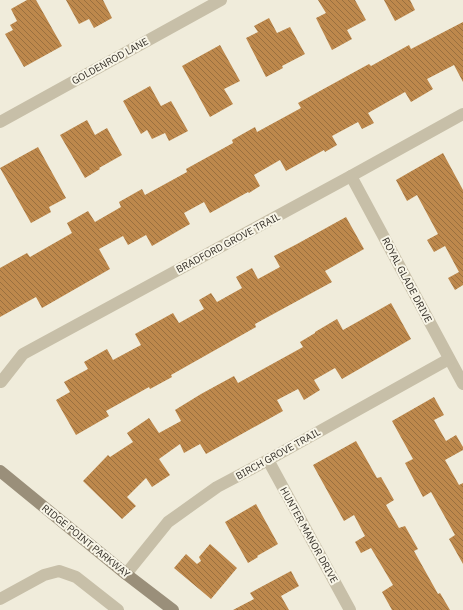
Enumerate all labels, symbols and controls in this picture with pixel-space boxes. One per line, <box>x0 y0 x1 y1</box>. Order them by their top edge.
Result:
street label: GOLDENROD LANE <box>69 34 151 87</box>
street label: BRADFORD GROVE TRAIL <box>174 210 282 276</box>
street label: ROYAL GLADE DRIVE <box>379 235 435 325</box>
street label: BIRCH GROVE TRAIL <box>234 425 322 483</box>
street label: HUNTER MANOR DRIVE <box>277 485 341 585</box>
street label: RIDGE POINT PARKWAY <box>39 501 133 581</box>

